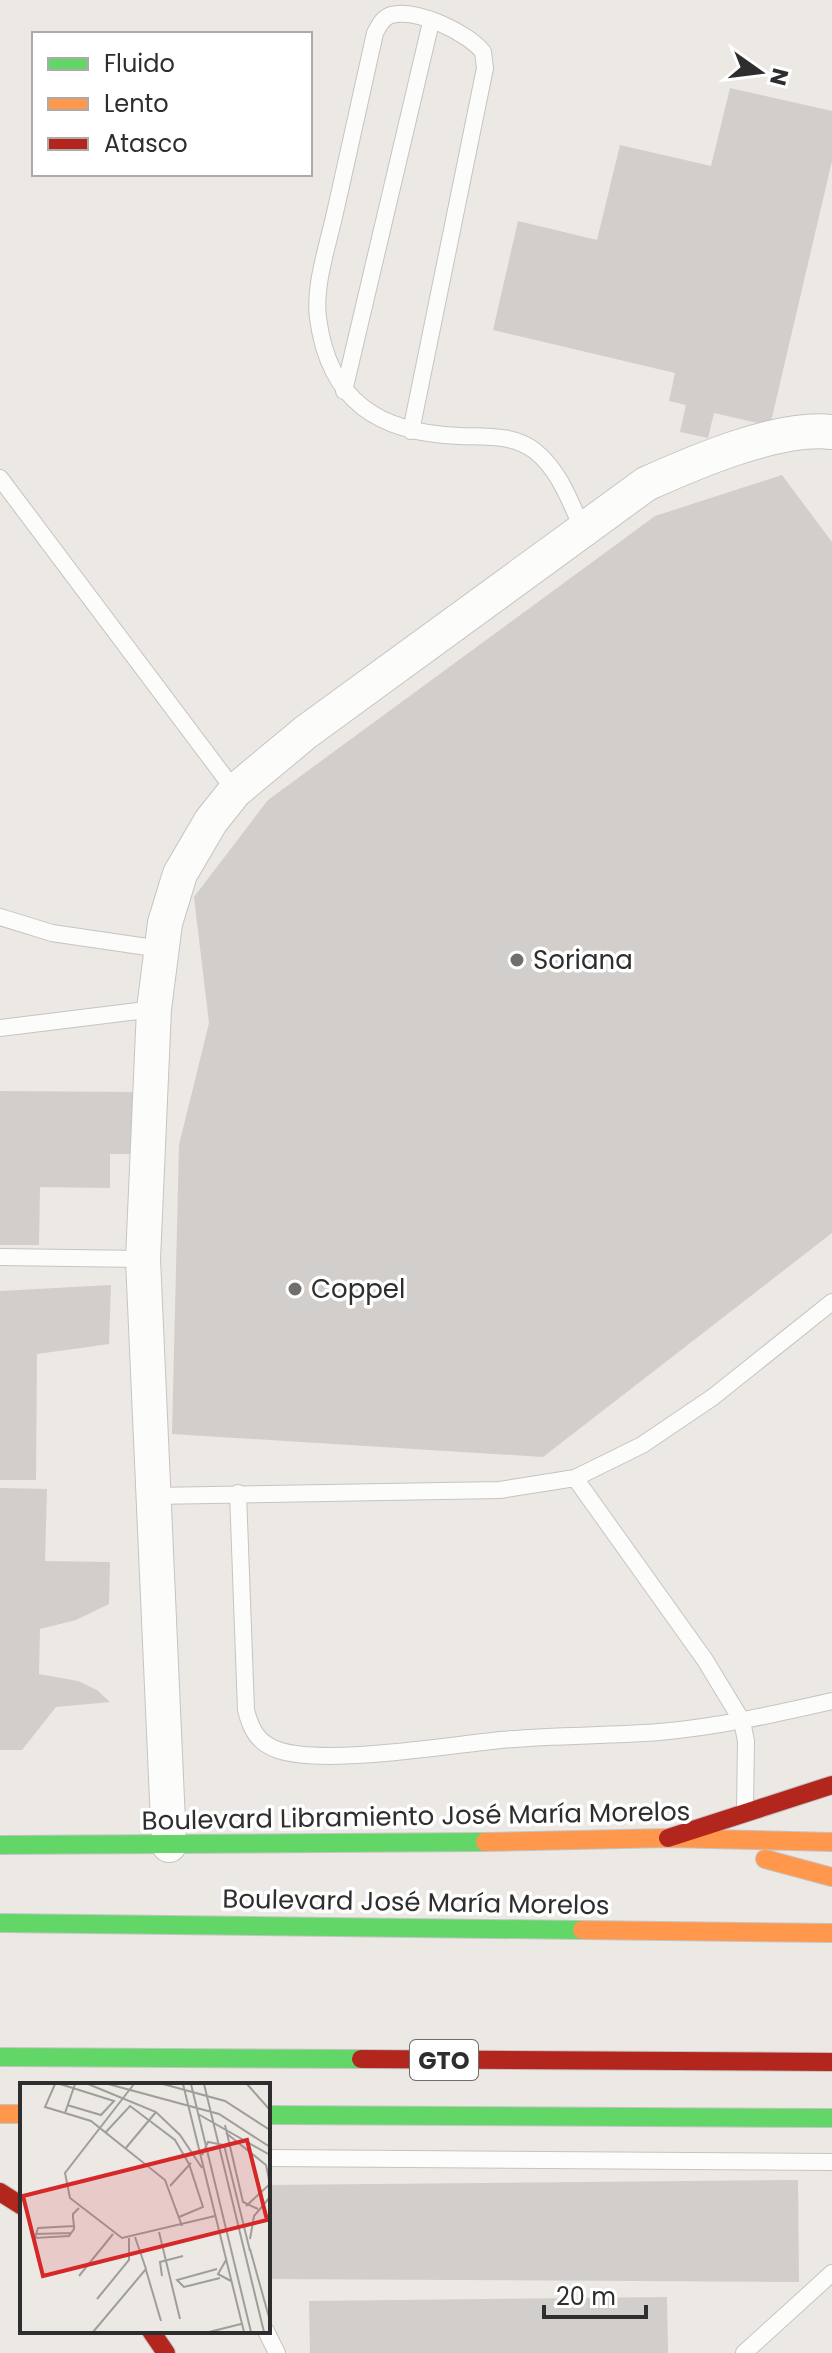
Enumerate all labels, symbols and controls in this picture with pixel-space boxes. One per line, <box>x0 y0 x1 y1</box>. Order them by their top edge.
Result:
legend <box>32 32 312 176</box>
north arrow <box>720 32 800 112</box>
text: Fluido <box>104 47 175 80</box>
text: N <box>762 65 796 88</box>
text: Lento <box>104 87 169 120</box>
text: Atasco <box>104 127 188 160</box>
place label: Soriana <box>533 942 633 978</box>
marker: Soriana <box>508 951 526 969</box>
place label: Coppel <box>311 1271 405 1307</box>
marker: Coppel <box>286 1280 304 1298</box>
street label: Boulevard Libramiento José María Morelos <box>141 1793 691 1839</box>
street label: Boulevard José María Morelos <box>222 1881 610 1923</box>
road number: GTO <box>410 2040 478 2080</box>
inset map <box>20 2083 270 2333</box>
scale bar <box>544 2269 646 2319</box>
text: 20 m <box>556 2280 616 2313</box>

